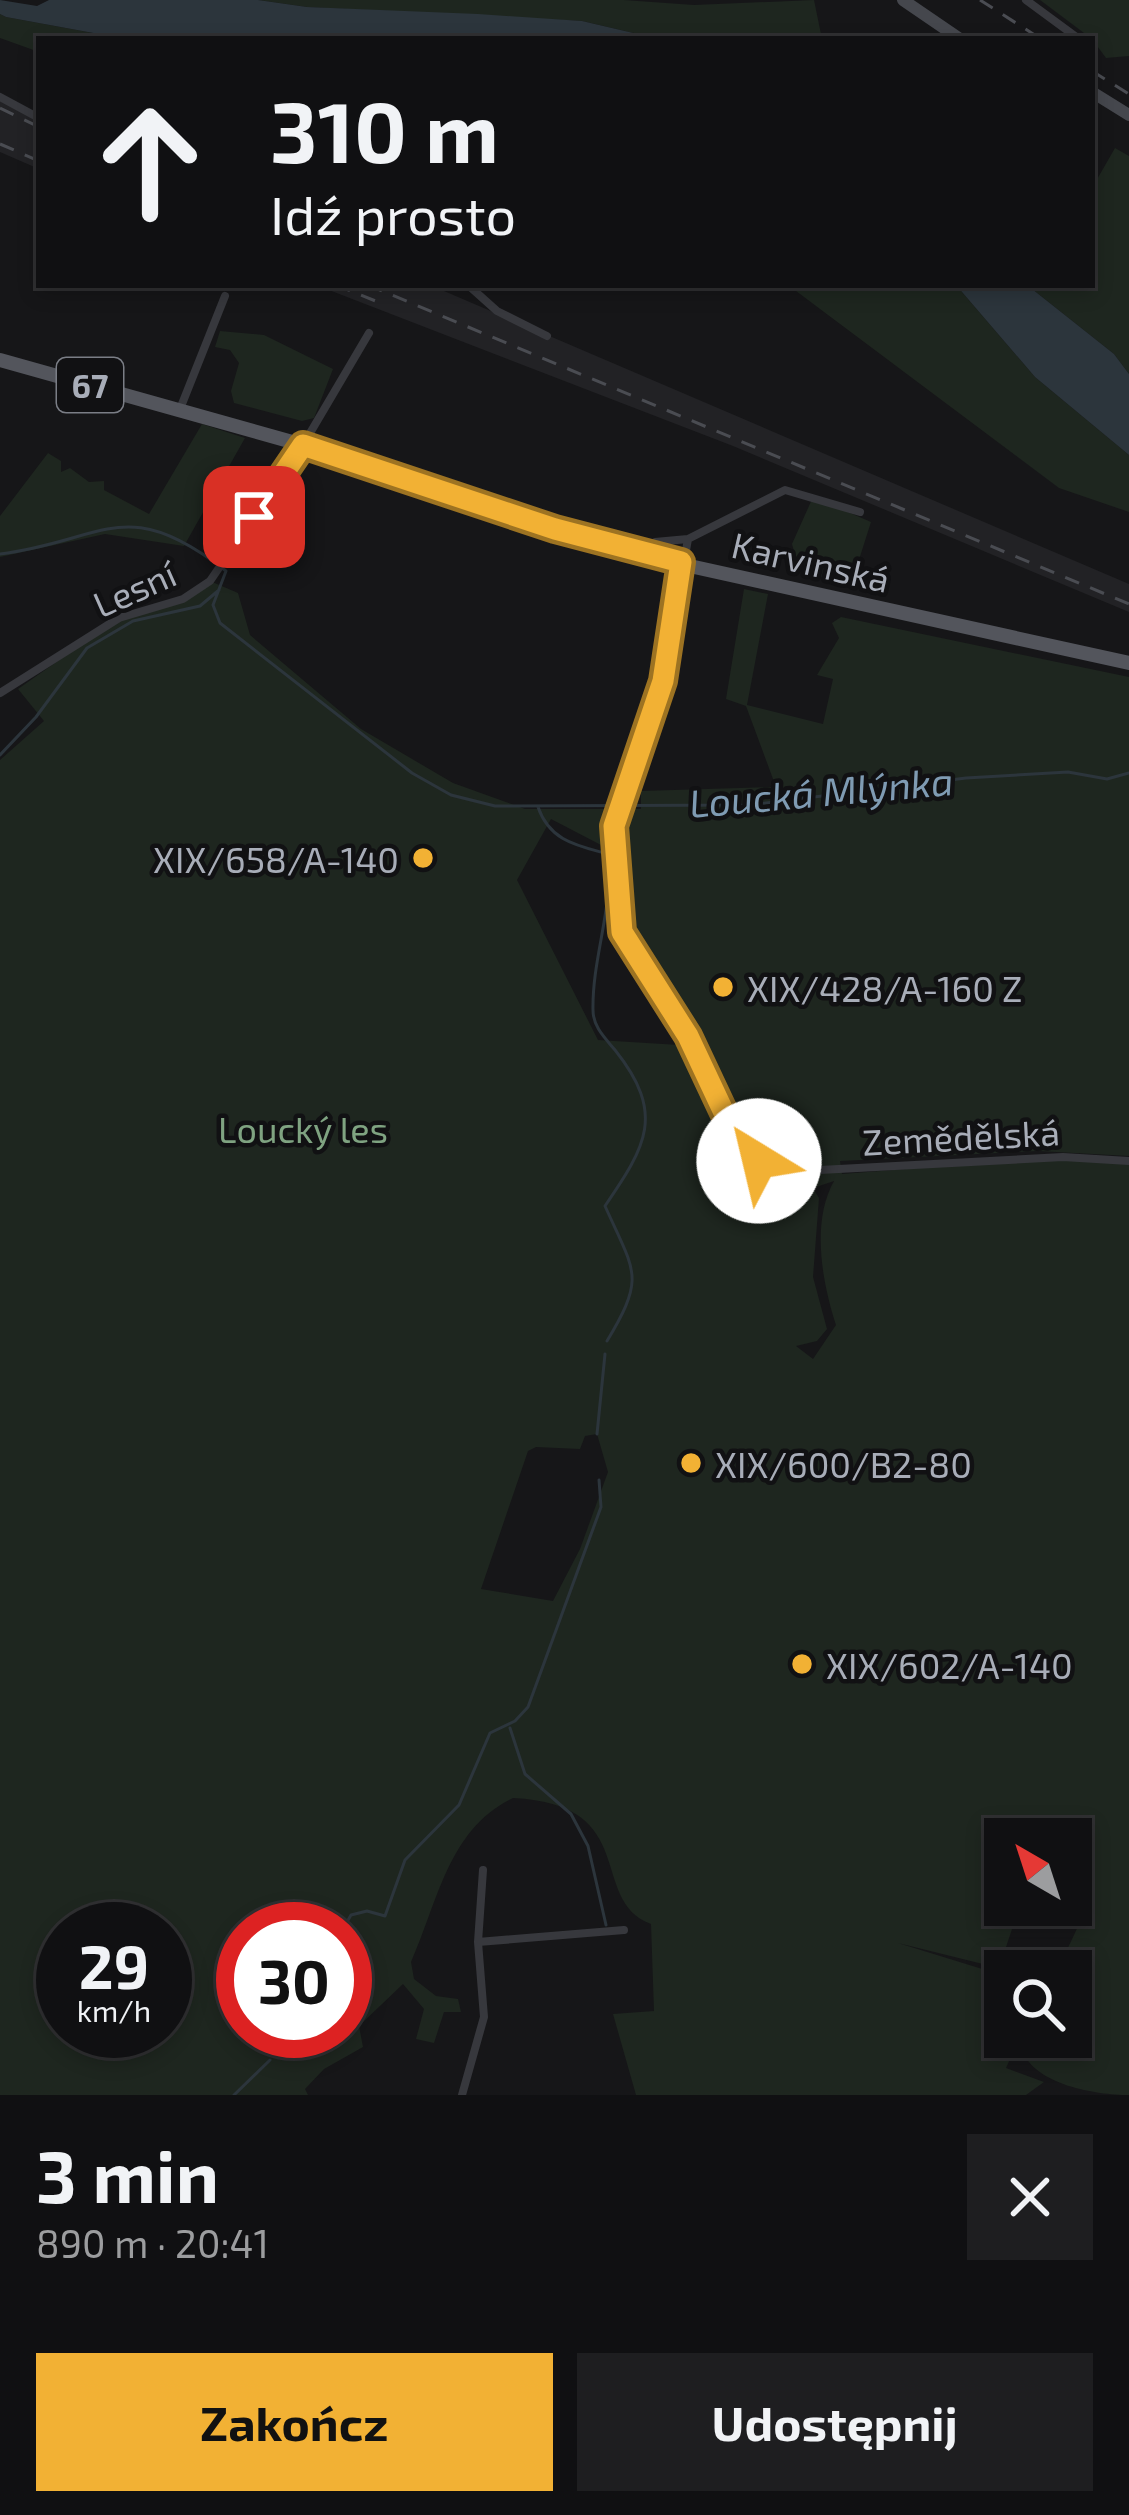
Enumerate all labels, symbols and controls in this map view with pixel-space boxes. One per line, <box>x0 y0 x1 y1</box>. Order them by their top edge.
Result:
text: 310 m <box>270 79 499 180</box>
icon: ahead <box>72 84 228 240</box>
text: Idź prosto <box>270 181 516 246</box>
road number: 67 <box>57 358 123 412</box>
pin <box>203 466 305 568</box>
icon: arrive <box>221 484 287 550</box>
street label: Karvinská <box>728 522 894 600</box>
street label: Lesní <box>86 550 183 625</box>
water label: Loucká Mlýnka <box>687 756 955 827</box>
place label: XIX/658/A-140 <box>153 837 399 880</box>
marker: XIX/658/A-140 <box>410 845 436 871</box>
place label: XIX/428/A-160 Z <box>747 966 1022 1009</box>
marker: XIX/428/A-160 Z <box>710 974 736 1000</box>
position arrow <box>696 1098 822 1224</box>
park label: Loucký les <box>218 1107 388 1150</box>
street label: Zemědělská <box>861 1109 1061 1163</box>
place label: XIX/600/B2-80 <box>715 1442 972 1485</box>
marker: XIX/600/B2-80 <box>678 1450 704 1476</box>
place label: XIX/602/A-140 <box>826 1643 1073 1686</box>
marker: XIX/602/A-140 <box>789 1651 815 1677</box>
north arrow <box>984 1818 1092 1926</box>
map controls <box>984 1818 1092 2058</box>
speed limit sign: 30 <box>216 1902 372 2058</box>
text: 29 <box>79 1929 149 2001</box>
button: search <box>984 1950 1092 2058</box>
text: km/h <box>77 1992 151 2028</box>
text: 3 min <box>36 2131 219 2217</box>
button: close <box>967 2134 1093 2260</box>
text: 890 m · 20:41 <box>36 2219 269 2266</box>
button: Zakończ <box>36 2353 553 2491</box>
button: Udostępnij <box>577 2353 1093 2491</box>

